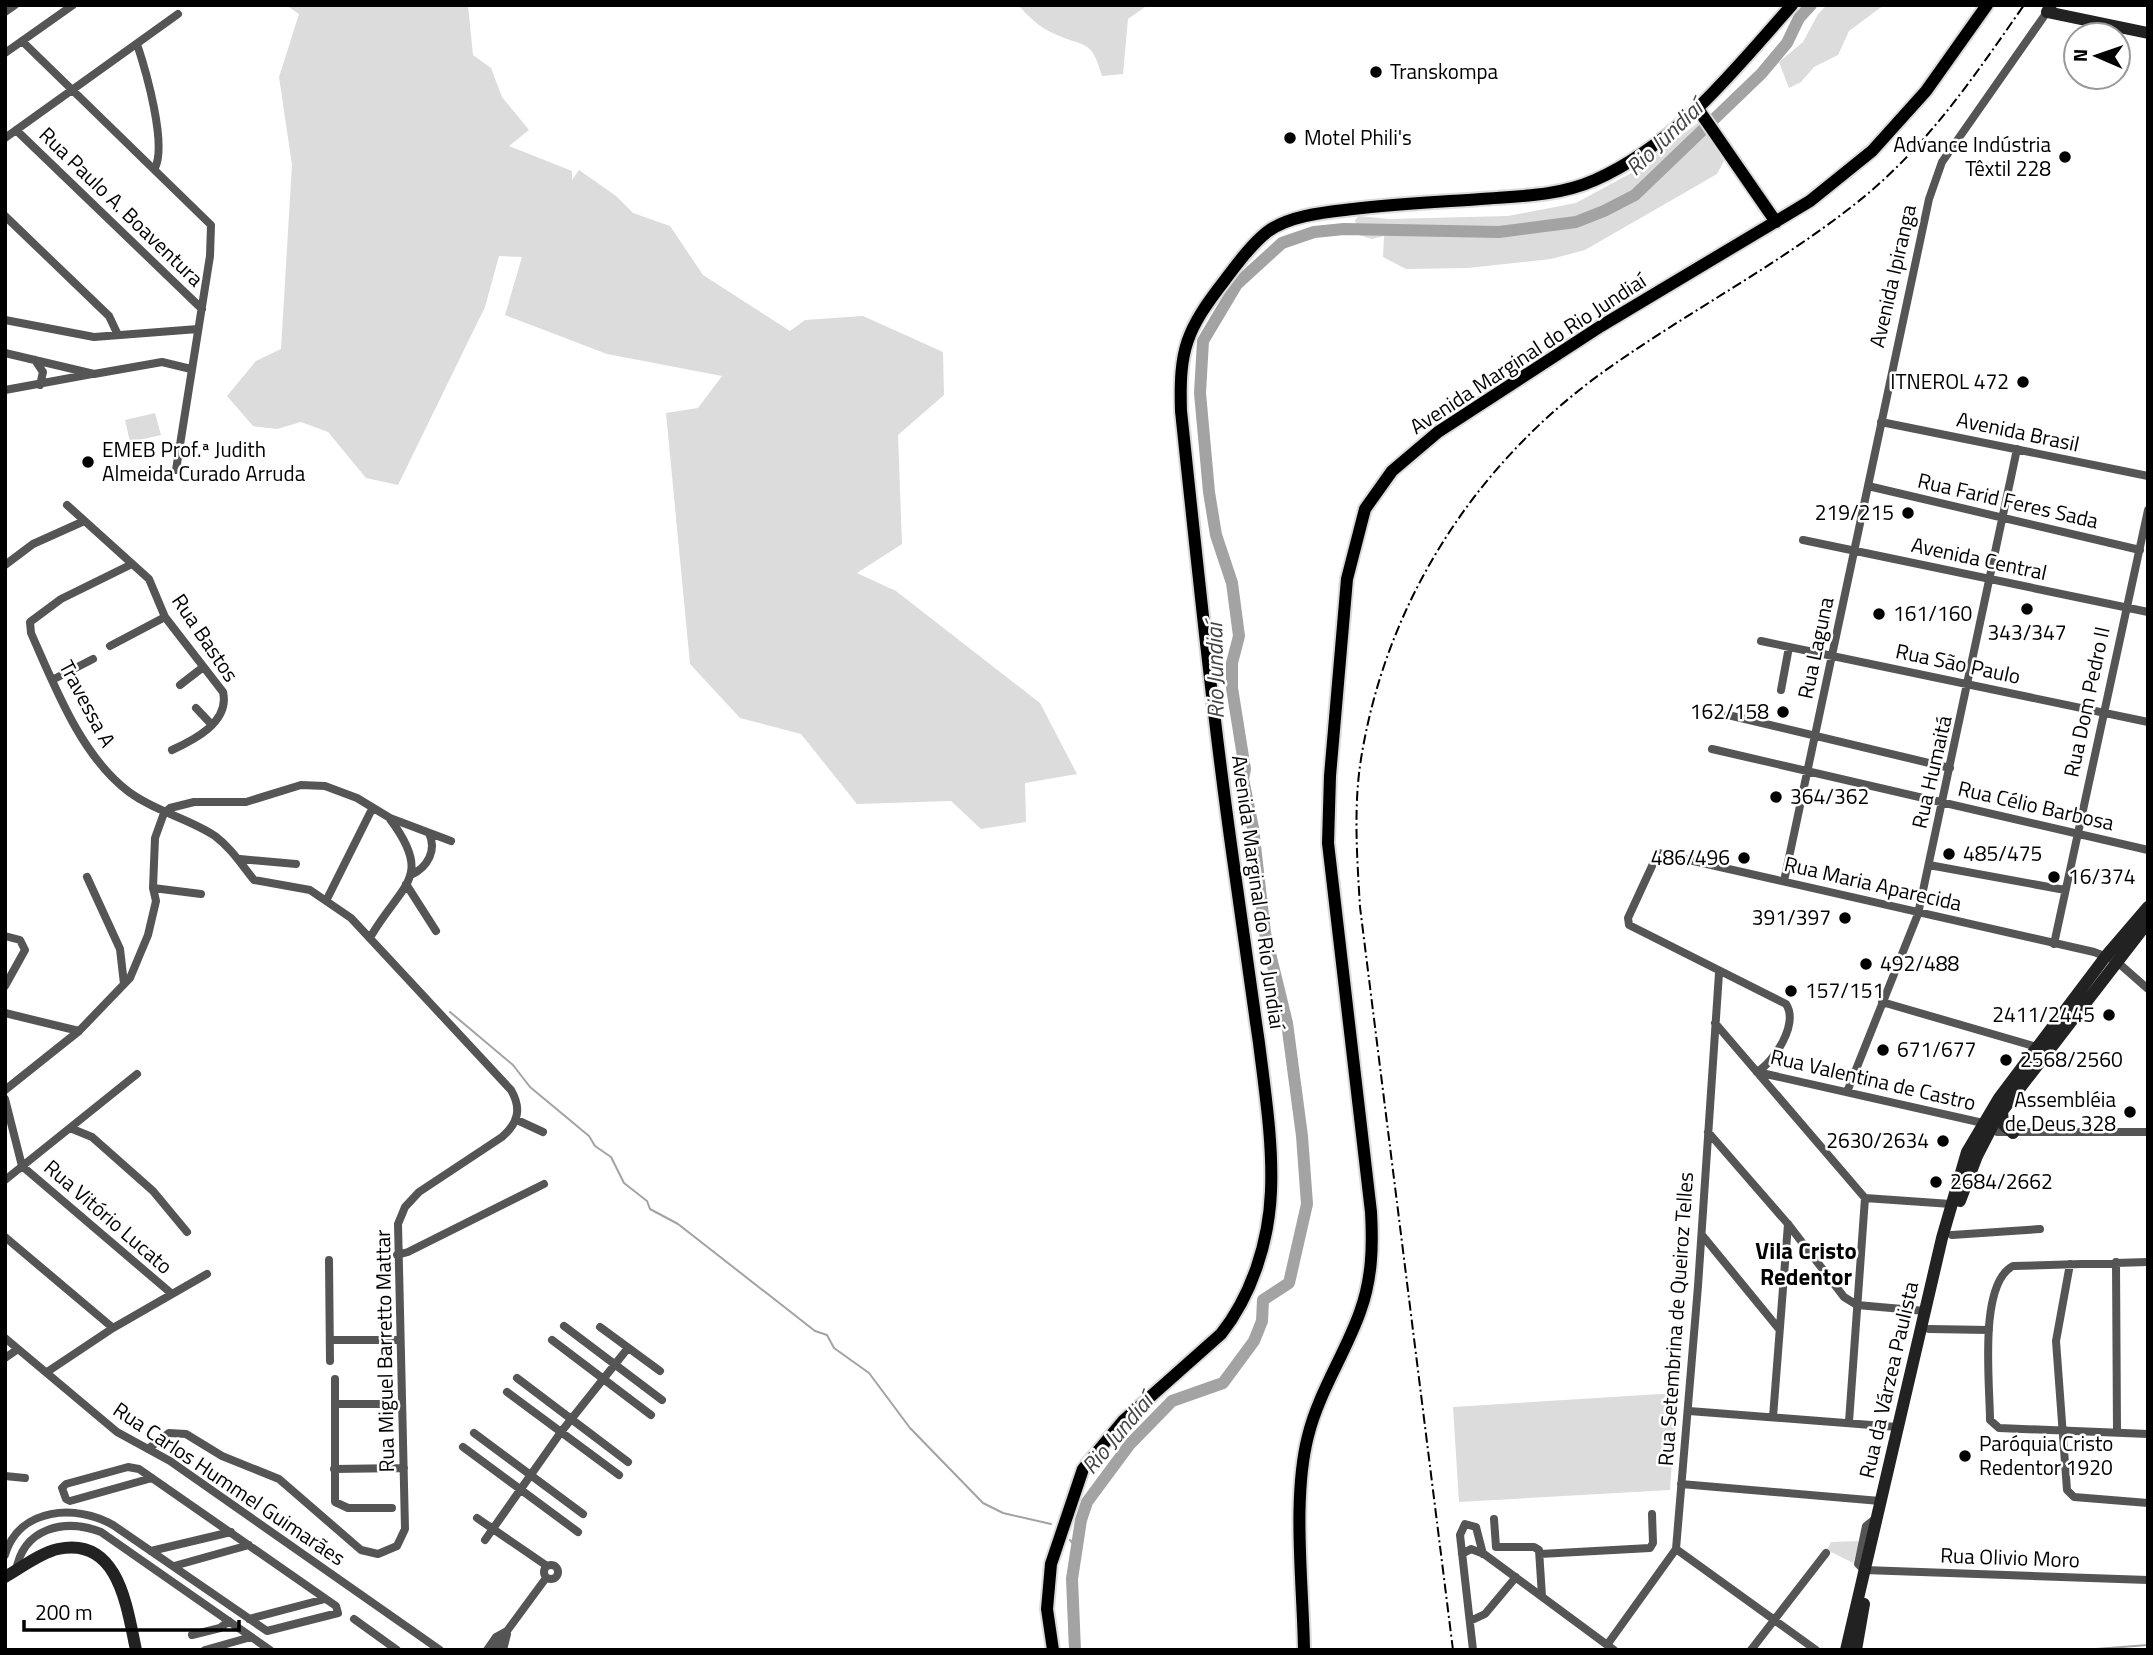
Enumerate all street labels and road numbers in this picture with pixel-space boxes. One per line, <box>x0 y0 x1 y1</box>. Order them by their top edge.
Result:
street label: Rua Paulo A. Boaventura <box>32 119 212 294</box>
street label: Avenida Ipiranga <box>1860 201 1924 351</box>
street label: Avenida Marginal do Rio Jundiaí <box>1403 264 1653 442</box>
street label: Avenida Brasil <box>1954 402 2083 460</box>
street label: Rua Farid Feres Sada <box>1915 464 2102 536</box>
street label: Avenida Central <box>1908 528 2050 588</box>
street label: Rua Bastos <box>164 587 247 688</box>
street label: Rua Laguna <box>1789 593 1842 702</box>
street label: Rua Dom Pedro II <box>2054 624 2118 780</box>
street label: Rua São Paulo <box>1893 634 2024 692</box>
street label: Travessa A <box>52 654 124 753</box>
street label: Rua Humaitá <box>1902 712 1960 831</box>
street label: Avenida Marginal do Rio Jundiaí <box>1224 753 1294 1032</box>
street label: Rua Célio Barbosa <box>1955 772 2118 839</box>
street label: Rua Maria Aparecida <box>1781 847 1966 919</box>
street label: Rua Valentina de Castro <box>1767 1040 1979 1118</box>
street label: Rua Vitório Lucato <box>37 1151 180 1281</box>
street label: Rua Setembrina de Queiroz Telles <box>1649 1171 1701 1467</box>
street label: Rua Miguel Barretto Mattar <box>366 1229 402 1473</box>
street label: Rua da Várzea Paulista <box>1850 1278 1926 1481</box>
street label: Rua Carlos Hummel Guimarães <box>107 1393 352 1573</box>
street label: Rua Olivio Moro <box>1940 1539 2080 1575</box>

